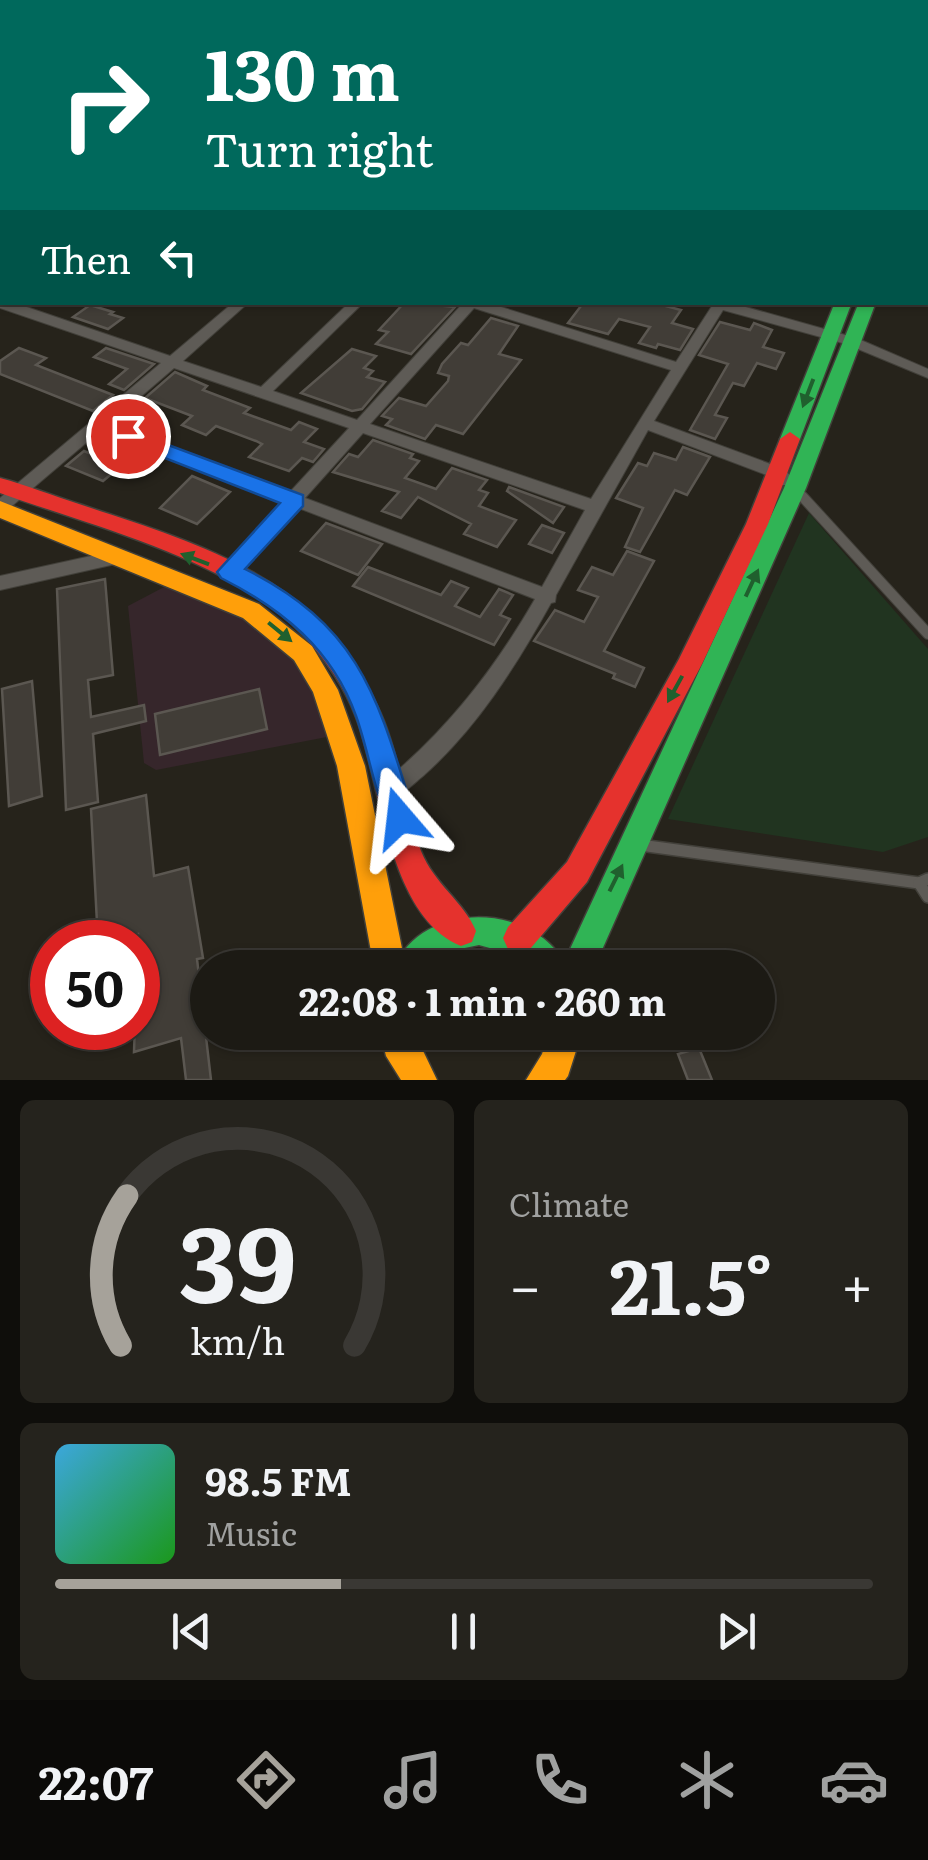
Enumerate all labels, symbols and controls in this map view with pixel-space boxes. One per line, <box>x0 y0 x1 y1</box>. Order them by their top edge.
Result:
text: 130 m <box>205 19 400 123</box>
icon: right <box>40 40 170 170</box>
text: Turn right <box>205 114 433 181</box>
text: Then <box>40 229 131 286</box>
icon: left <box>151 230 206 285</box>
one-way arrow <box>800 379 816 409</box>
pin <box>86 394 171 479</box>
icon: arrive <box>101 409 156 464</box>
one-way arrow <box>179 550 209 566</box>
one-way arrow <box>744 568 760 598</box>
one-way arrow <box>267 622 293 643</box>
one-way arrow <box>667 675 684 703</box>
position arrow <box>348 766 452 870</box>
one-way arrow <box>607 863 624 892</box>
speed limit sign: 50 <box>30 920 160 1050</box>
text: 22:08 · 1 min · 260 m <box>299 971 666 1028</box>
text: Climate <box>509 1179 629 1227</box>
text: 39 <box>178 1181 296 1335</box>
text: 21.5° <box>609 1227 773 1338</box>
text: − <box>509 1242 541 1324</box>
text: + <box>841 1242 873 1324</box>
text: km/h <box>189 1313 285 1366</box>
text: 98.5 FM <box>205 1451 352 1508</box>
text: Music <box>205 1508 297 1556</box>
icon: previous <box>164 1604 219 1659</box>
icon: pause <box>436 1604 491 1659</box>
icon: next <box>709 1604 764 1659</box>
icon: directions <box>231 1745 301 1815</box>
icon: music <box>378 1745 448 1815</box>
icon: phone <box>525 1745 595 1815</box>
icon: climate <box>672 1745 742 1815</box>
icon: car <box>819 1745 889 1815</box>
text: 22:07 <box>39 1747 154 1814</box>

